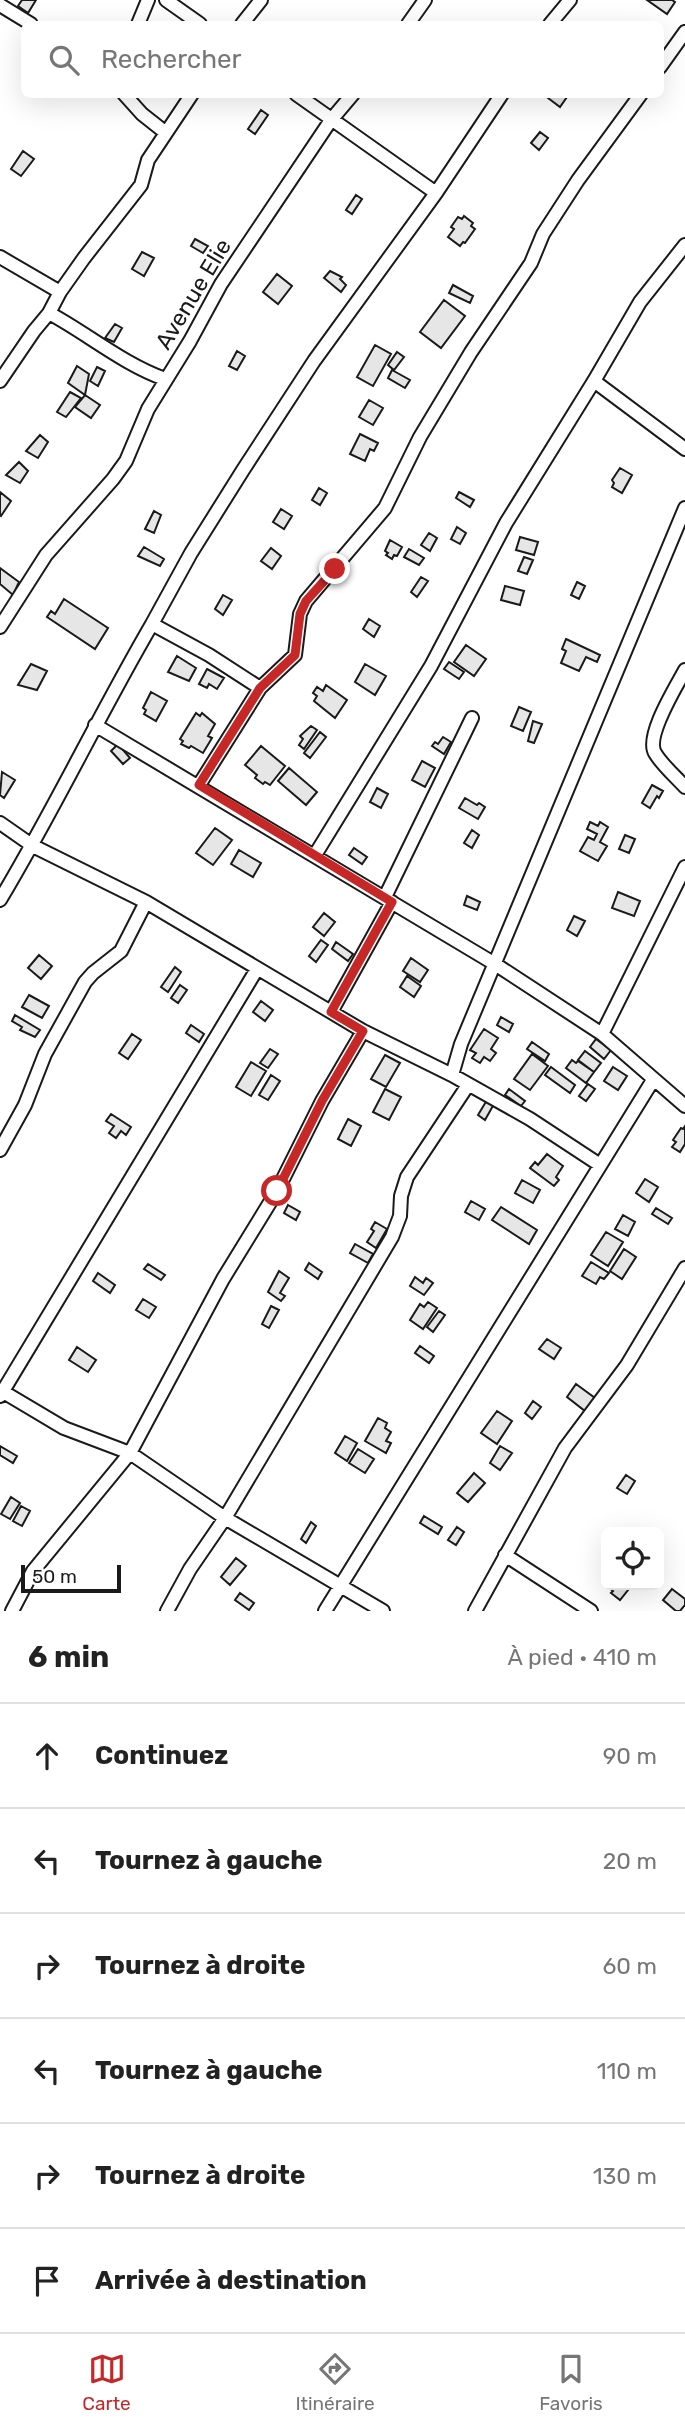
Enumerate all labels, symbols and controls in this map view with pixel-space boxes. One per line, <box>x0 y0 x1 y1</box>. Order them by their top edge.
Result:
search box <box>21 21 664 98</box>
icon: search <box>45 41 83 79</box>
text: Rechercher <box>101 44 241 75</box>
street label: Avenue Elie <box>149 234 237 354</box>
route end <box>319 553 350 584</box>
route start <box>261 1175 292 1206</box>
map controls <box>601 1527 664 1590</box>
button: locate <box>601 1527 664 1590</box>
scale bar <box>21 1562 121 1594</box>
text: 50 m <box>32 1565 77 1588</box>
text: 6 min <box>28 1639 109 1675</box>
text: À pied · 410 m <box>508 1643 657 1671</box>
icon: ahead <box>28 1737 66 1775</box>
text: Continuez <box>95 1740 228 1771</box>
text: 90 m <box>603 1742 657 1770</box>
icon: left <box>28 1842 66 1880</box>
text: Tournez à gauche <box>95 1845 323 1876</box>
text: 20 m <box>603 1847 657 1875</box>
icon: right <box>28 1947 66 1985</box>
text: Tournez à droite <box>95 1950 305 1981</box>
text: 60 m <box>602 1952 657 1980</box>
icon: left <box>28 2052 66 2090</box>
text: Tournez à gauche <box>95 2055 323 2086</box>
text: 110 m <box>597 2057 657 2085</box>
icon: right <box>28 2157 66 2195</box>
text: Tournez à droite <box>95 2160 305 2191</box>
text: 130 m <box>593 2162 657 2190</box>
icon: arrive <box>28 2262 66 2300</box>
text: Arrivée à destination <box>95 2265 367 2296</box>
tab: Carte <box>82 2350 131 2415</box>
tab: Itinéraire <box>295 2350 375 2415</box>
tab: Favoris <box>539 2350 603 2415</box>

